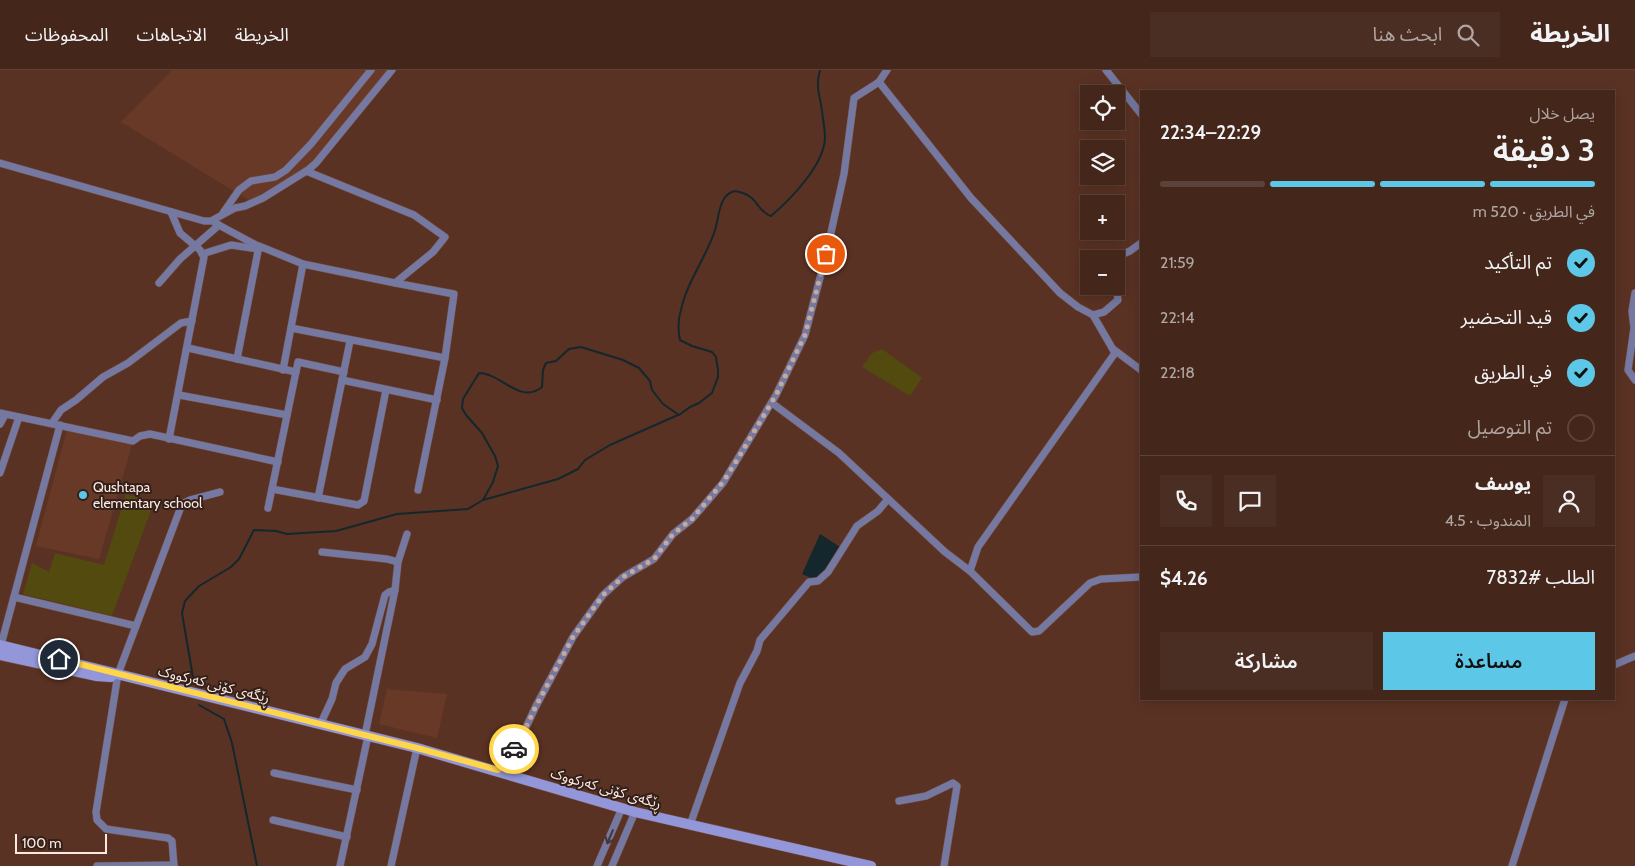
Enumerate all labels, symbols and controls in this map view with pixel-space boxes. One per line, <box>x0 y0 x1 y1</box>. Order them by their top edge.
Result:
search box <box>1150 12 1500 57</box>
text: الخريطة <box>1530 19 1610 48</box>
icon: search <box>1454 21 1482 49</box>
text: ابحث هنا <box>1373 23 1442 46</box>
text: المحفوظات <box>25 24 109 46</box>
text: الاتجاهات <box>137 24 207 46</box>
text: الخريطة <box>235 24 289 46</box>
map controls <box>1080 85 1125 295</box>
button: locate <box>1080 85 1125 130</box>
text: يصل خلال <box>1530 104 1595 123</box>
text: 22:29–22:34 <box>1160 121 1261 144</box>
text: 3 دقيقة <box>1493 130 1595 169</box>
button: layers <box>1080 140 1125 185</box>
button: + <box>1080 195 1125 240</box>
text: في الطريق · 520 m <box>1473 202 1595 221</box>
pin <box>805 233 847 275</box>
icon: bag <box>812 240 840 268</box>
icon: check <box>1567 249 1595 277</box>
button: − <box>1080 250 1125 295</box>
text: تم التأكيد <box>1484 251 1552 274</box>
text: 21:59 <box>1160 253 1195 272</box>
icon: check <box>1567 304 1595 332</box>
text: قيد التحضير <box>1461 306 1552 329</box>
text: 22:14 <box>1160 308 1195 327</box>
icon: check <box>1567 359 1595 387</box>
text: في الطريق <box>1474 361 1552 384</box>
text: 22:18 <box>1160 363 1195 382</box>
text: تم التوصيل <box>1468 416 1552 439</box>
text: يوسف <box>1475 472 1531 495</box>
button: phone <box>1160 475 1212 527</box>
button: chat <box>1224 475 1276 527</box>
button: person <box>1543 475 1595 527</box>
place label: Qushtapa elementary school <box>93 478 203 512</box>
marker: Qushtapa elementary school <box>77 489 89 501</box>
text: المندوب · 4.5 <box>1445 511 1531 530</box>
text: الطلب #7832 <box>1487 566 1595 589</box>
text: $4.26 <box>1160 567 1208 590</box>
button: مشاركة <box>1160 632 1373 690</box>
button: مساعدة <box>1383 632 1595 690</box>
pin <box>38 638 80 680</box>
icon: home <box>45 645 73 673</box>
street label: ڕێگەی کۆنی کەرکووک <box>156 661 272 709</box>
courier <box>489 724 539 774</box>
icon: car <box>500 735 528 763</box>
street label: ڕێگەی کۆنی کەرکووک <box>548 764 663 815</box>
one-way arrow <box>604 829 614 844</box>
scale bar <box>15 831 108 854</box>
text: 100 m <box>22 834 62 852</box>

